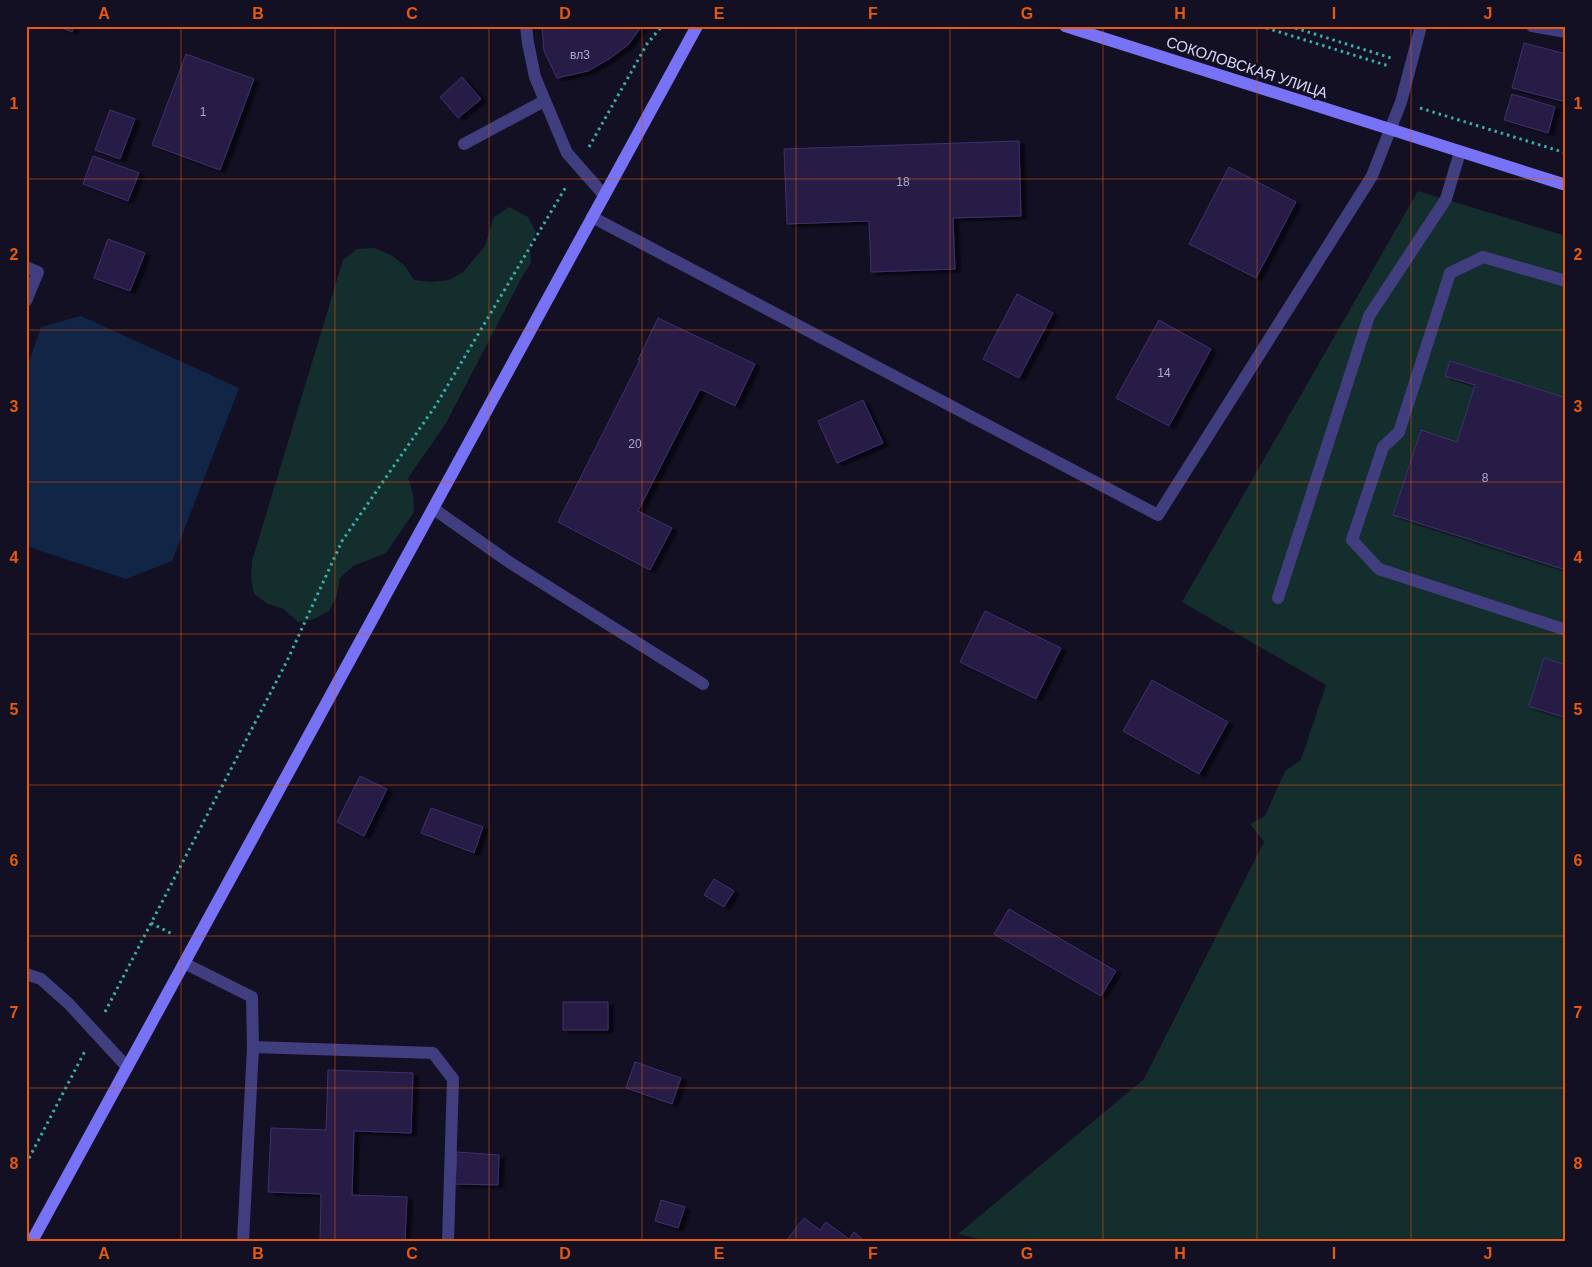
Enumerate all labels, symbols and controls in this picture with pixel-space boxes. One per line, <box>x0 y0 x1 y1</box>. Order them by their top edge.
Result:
text: A <box>98 5 110 22</box>
text: B <box>252 5 264 22</box>
text: C <box>406 5 418 22</box>
text: D <box>559 5 571 22</box>
text: E <box>714 5 725 22</box>
text: F <box>868 5 878 22</box>
text: G <box>1021 5 1033 22</box>
text: H <box>1174 5 1186 22</box>
text: I <box>1332 5 1336 22</box>
text: J <box>1484 5 1492 22</box>
street label: СОКОЛОВСКАЯ УЛИЦА <box>1164 33 1330 101</box>
house number: вл3 <box>570 48 590 62</box>
text: 1 <box>10 95 19 112</box>
text: 1 <box>1574 95 1583 112</box>
house number: 1 <box>200 105 207 119</box>
house number: 18 <box>896 175 910 189</box>
text: 2 <box>10 246 19 263</box>
text: 2 <box>1574 246 1583 263</box>
house number: 14 <box>1157 366 1171 380</box>
text: 3 <box>10 398 19 415</box>
text: 3 <box>1574 398 1583 415</box>
house number: 20 <box>628 437 642 451</box>
house number: 8 <box>1482 471 1489 485</box>
text: 4 <box>10 549 19 566</box>
text: 4 <box>1574 549 1583 566</box>
text: 5 <box>10 701 19 718</box>
text: 5 <box>1574 701 1583 718</box>
text: 6 <box>10 852 19 869</box>
text: 6 <box>1574 852 1583 869</box>
text: 7 <box>10 1004 19 1021</box>
text: 7 <box>1574 1004 1583 1021</box>
text: 8 <box>10 1155 19 1172</box>
text: 8 <box>1574 1155 1583 1172</box>
text: A <box>98 1245 110 1262</box>
text: B <box>252 1245 264 1262</box>
text: C <box>406 1245 418 1262</box>
text: D <box>559 1245 571 1262</box>
text: E <box>714 1245 725 1262</box>
text: F <box>868 1245 878 1262</box>
text: G <box>1021 1245 1033 1262</box>
text: H <box>1174 1245 1186 1262</box>
text: I <box>1332 1245 1336 1262</box>
text: J <box>1484 1245 1492 1262</box>

